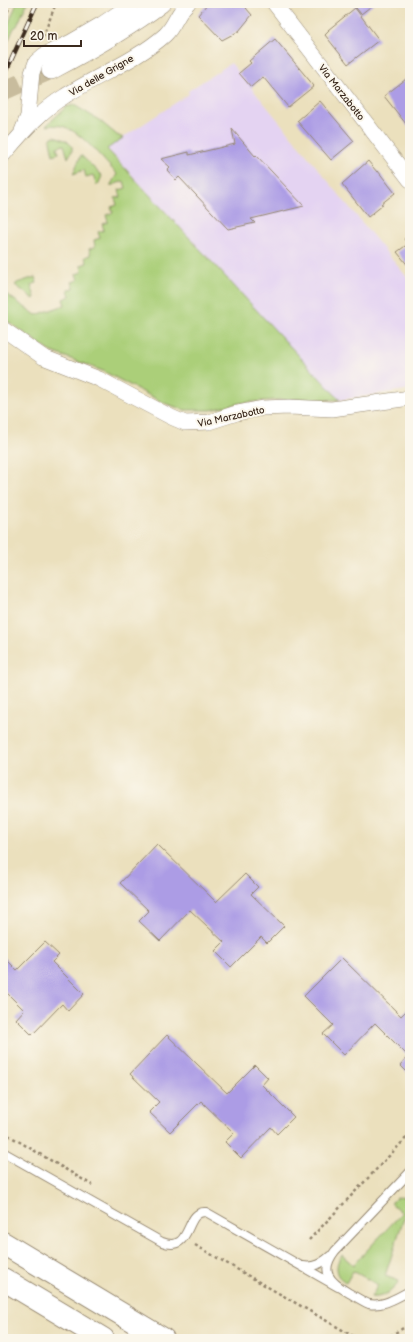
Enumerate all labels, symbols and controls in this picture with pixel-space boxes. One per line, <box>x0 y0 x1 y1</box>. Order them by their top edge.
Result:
scale bar <box>24 22 81 48</box>
text: 20 m <box>30 29 57 44</box>
street label: Via delle Grigne <box>67 53 136 99</box>
street label: Via Marzabotto <box>316 62 367 123</box>
street label: Via Marzabotto <box>197 404 266 430</box>

